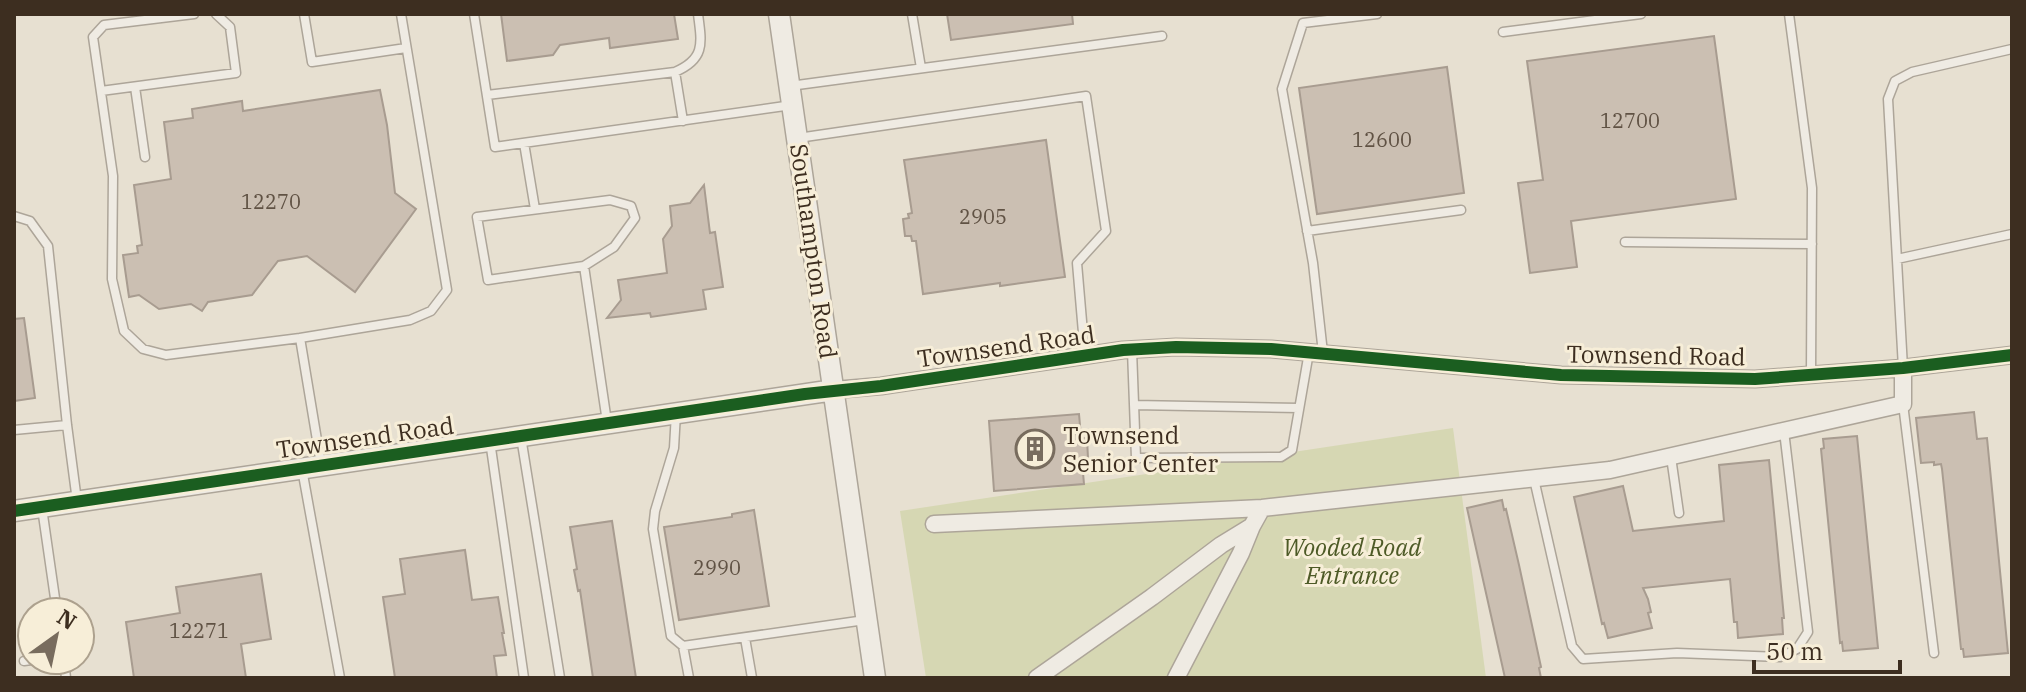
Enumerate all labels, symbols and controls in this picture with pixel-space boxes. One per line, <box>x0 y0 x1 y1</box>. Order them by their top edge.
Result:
house number: 12700 <box>1600 107 1660 134</box>
house number: 12600 <box>1352 126 1412 153</box>
street label: Southampton Road <box>783 141 845 361</box>
house number: 12270 <box>241 188 301 215</box>
house number: 2905 <box>959 203 1007 230</box>
street label: Townsend Road <box>915 318 1097 374</box>
street label: Townsend Road <box>1566 337 1746 373</box>
street label: Townsend Road <box>274 409 456 465</box>
place label: Townsend Senior Center <box>1063 419 1218 479</box>
building icon: Townsend Senior Center <box>1014 428 1056 470</box>
park label: Wooded Road Entrance <box>1283 531 1422 591</box>
house number: 2990 <box>693 554 741 581</box>
north arrow <box>16 596 96 676</box>
text: N <box>52 602 82 636</box>
house number: 12271 <box>169 617 229 644</box>
scale bar <box>1754 624 1900 674</box>
text: 50 m <box>1766 635 1823 667</box>

